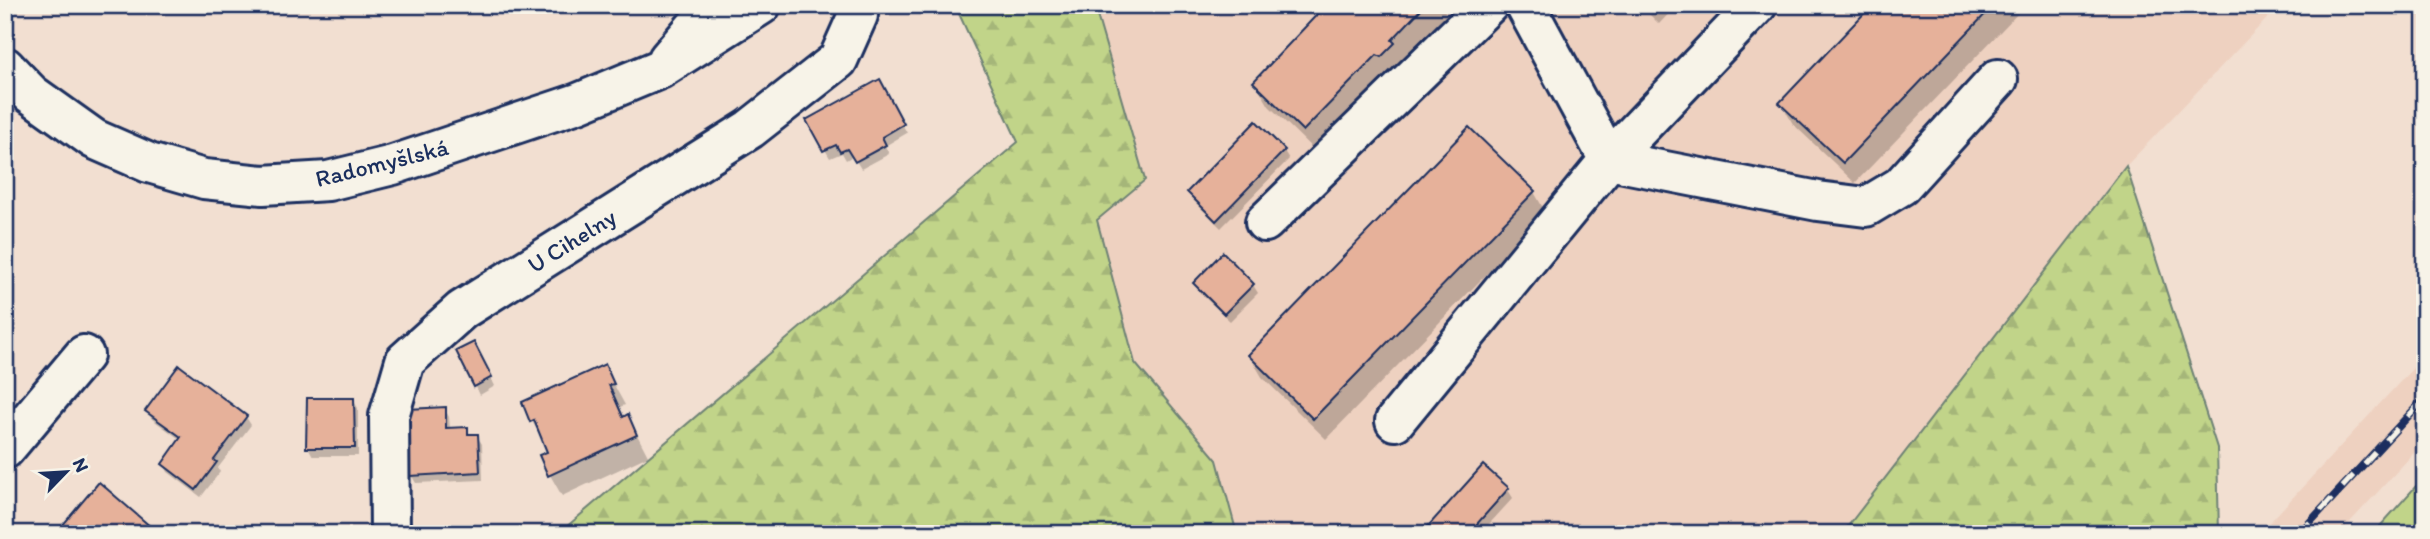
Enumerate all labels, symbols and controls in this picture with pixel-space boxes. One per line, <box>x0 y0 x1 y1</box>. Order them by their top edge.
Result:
street label: Radomyšlská <box>312 132 452 193</box>
street label: U Cihelny <box>522 202 621 279</box>
north arrow <box>32 438 102 508</box>
text: N <box>68 454 94 476</box>

